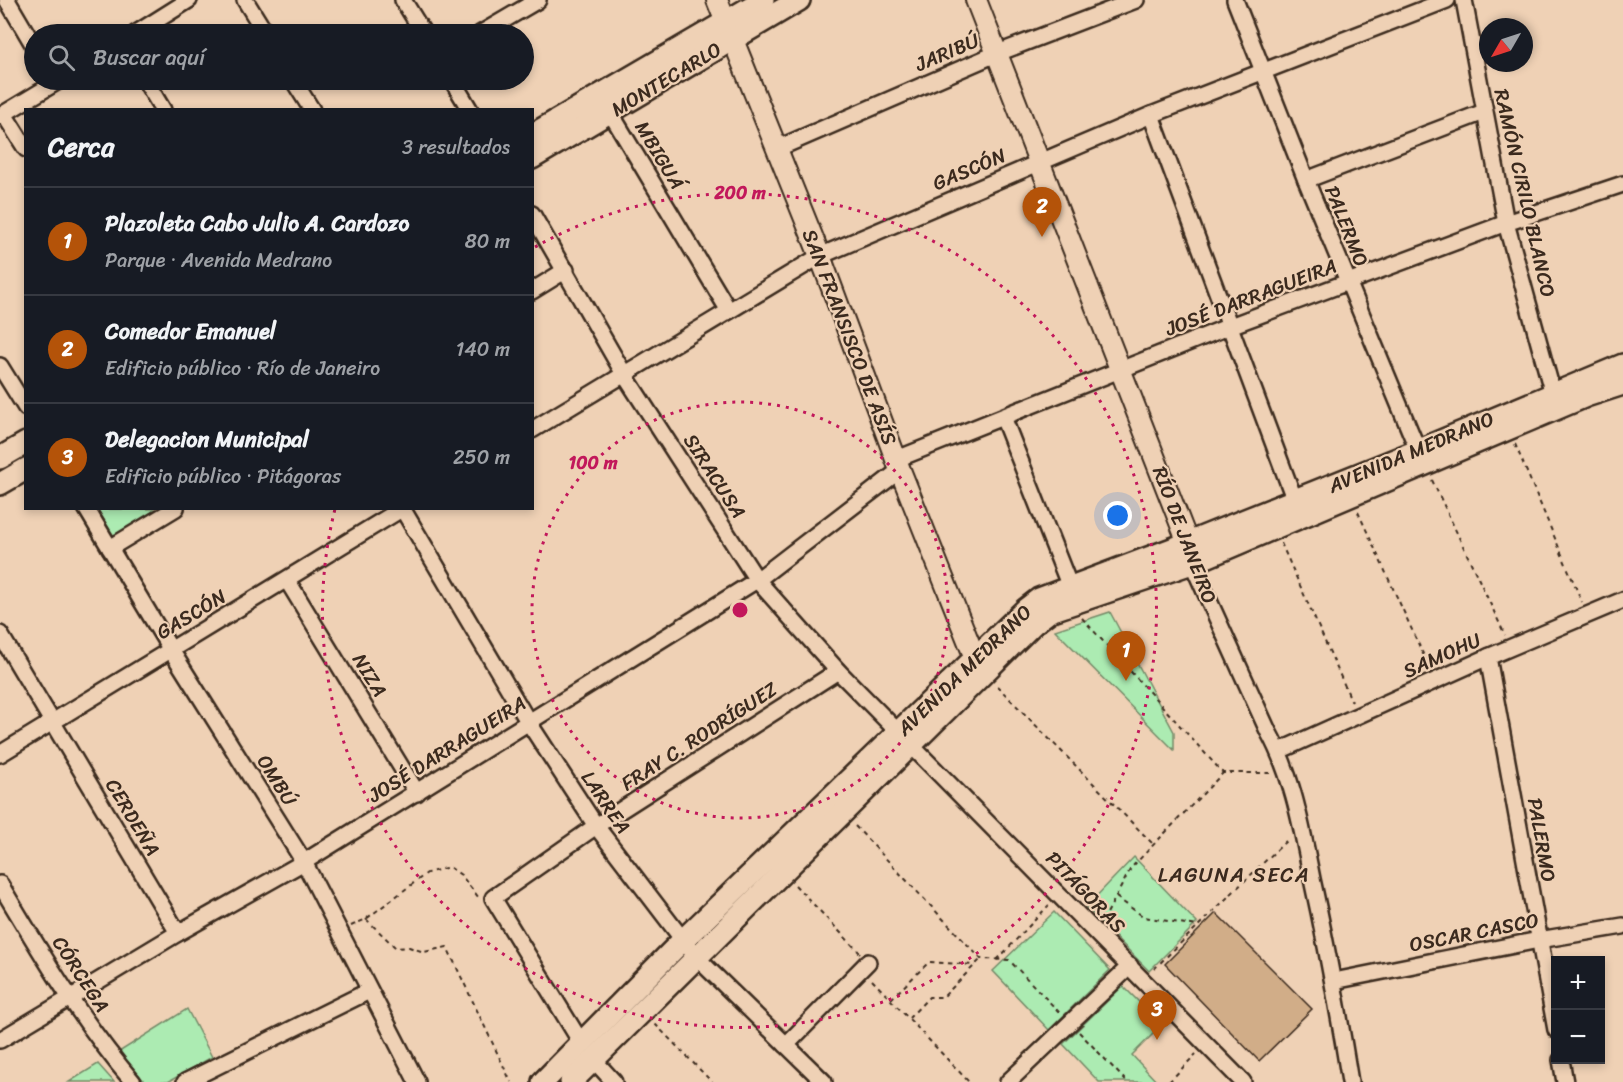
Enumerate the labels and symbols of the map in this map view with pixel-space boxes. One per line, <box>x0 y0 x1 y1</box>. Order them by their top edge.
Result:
north arrow <box>1479 18 1533 72</box>
street label: JARIBÚ <box>909 23 985 82</box>
street label: MONTECARLO <box>604 32 729 126</box>
street label: RAMÓN CIRILO BLANCO <box>1483 85 1566 301</box>
street label: MBIGUÁ <box>625 114 696 199</box>
street label: GASCÓN <box>927 138 1012 201</box>
text: 200 m <box>713 177 766 209</box>
street label: PALERMO <box>1314 180 1379 272</box>
pin: 2 <box>1022 188 1062 237</box>
street label: SAN FRANSISCO DE ASÍS <box>792 224 907 451</box>
street label: JOSÉ DARRAGUEIRA <box>1159 249 1342 347</box>
street label: AVENIDA MEDRANO <box>1322 402 1500 504</box>
street label: SIRACUSA <box>674 427 755 526</box>
text: 100 m <box>569 447 618 479</box>
street label: RÍO DE JANEIRO <box>1142 461 1227 609</box>
your location <box>1103 501 1132 530</box>
street label: GASCÓN <box>149 580 233 649</box>
street label: AVENIDA MEDRANO <box>888 596 1040 745</box>
centre of rings <box>730 600 750 620</box>
street label: SAMOHU <box>1397 623 1487 688</box>
pin: 1 <box>1106 632 1146 681</box>
street label: NIZA <box>343 646 397 704</box>
street label: FRAY C. RODRÍGUEZ <box>614 672 785 801</box>
street label: JOSÉ DARRAGUEIRA <box>360 686 534 813</box>
street label: OMBÚ <box>247 748 306 814</box>
street label: LARREA <box>571 763 640 841</box>
street label: CERDEÑA <box>96 772 170 863</box>
street label: PALERMO <box>1517 795 1566 885</box>
street label: PITÁGORAS <box>1037 843 1135 942</box>
district label: LAGUNA SECA <box>1158 856 1310 894</box>
street label: OSCAR CASCO <box>1406 903 1542 962</box>
street label: CÓRCEGA <box>42 929 119 1020</box>
pin: 3 <box>1138 990 1176 1040</box>

